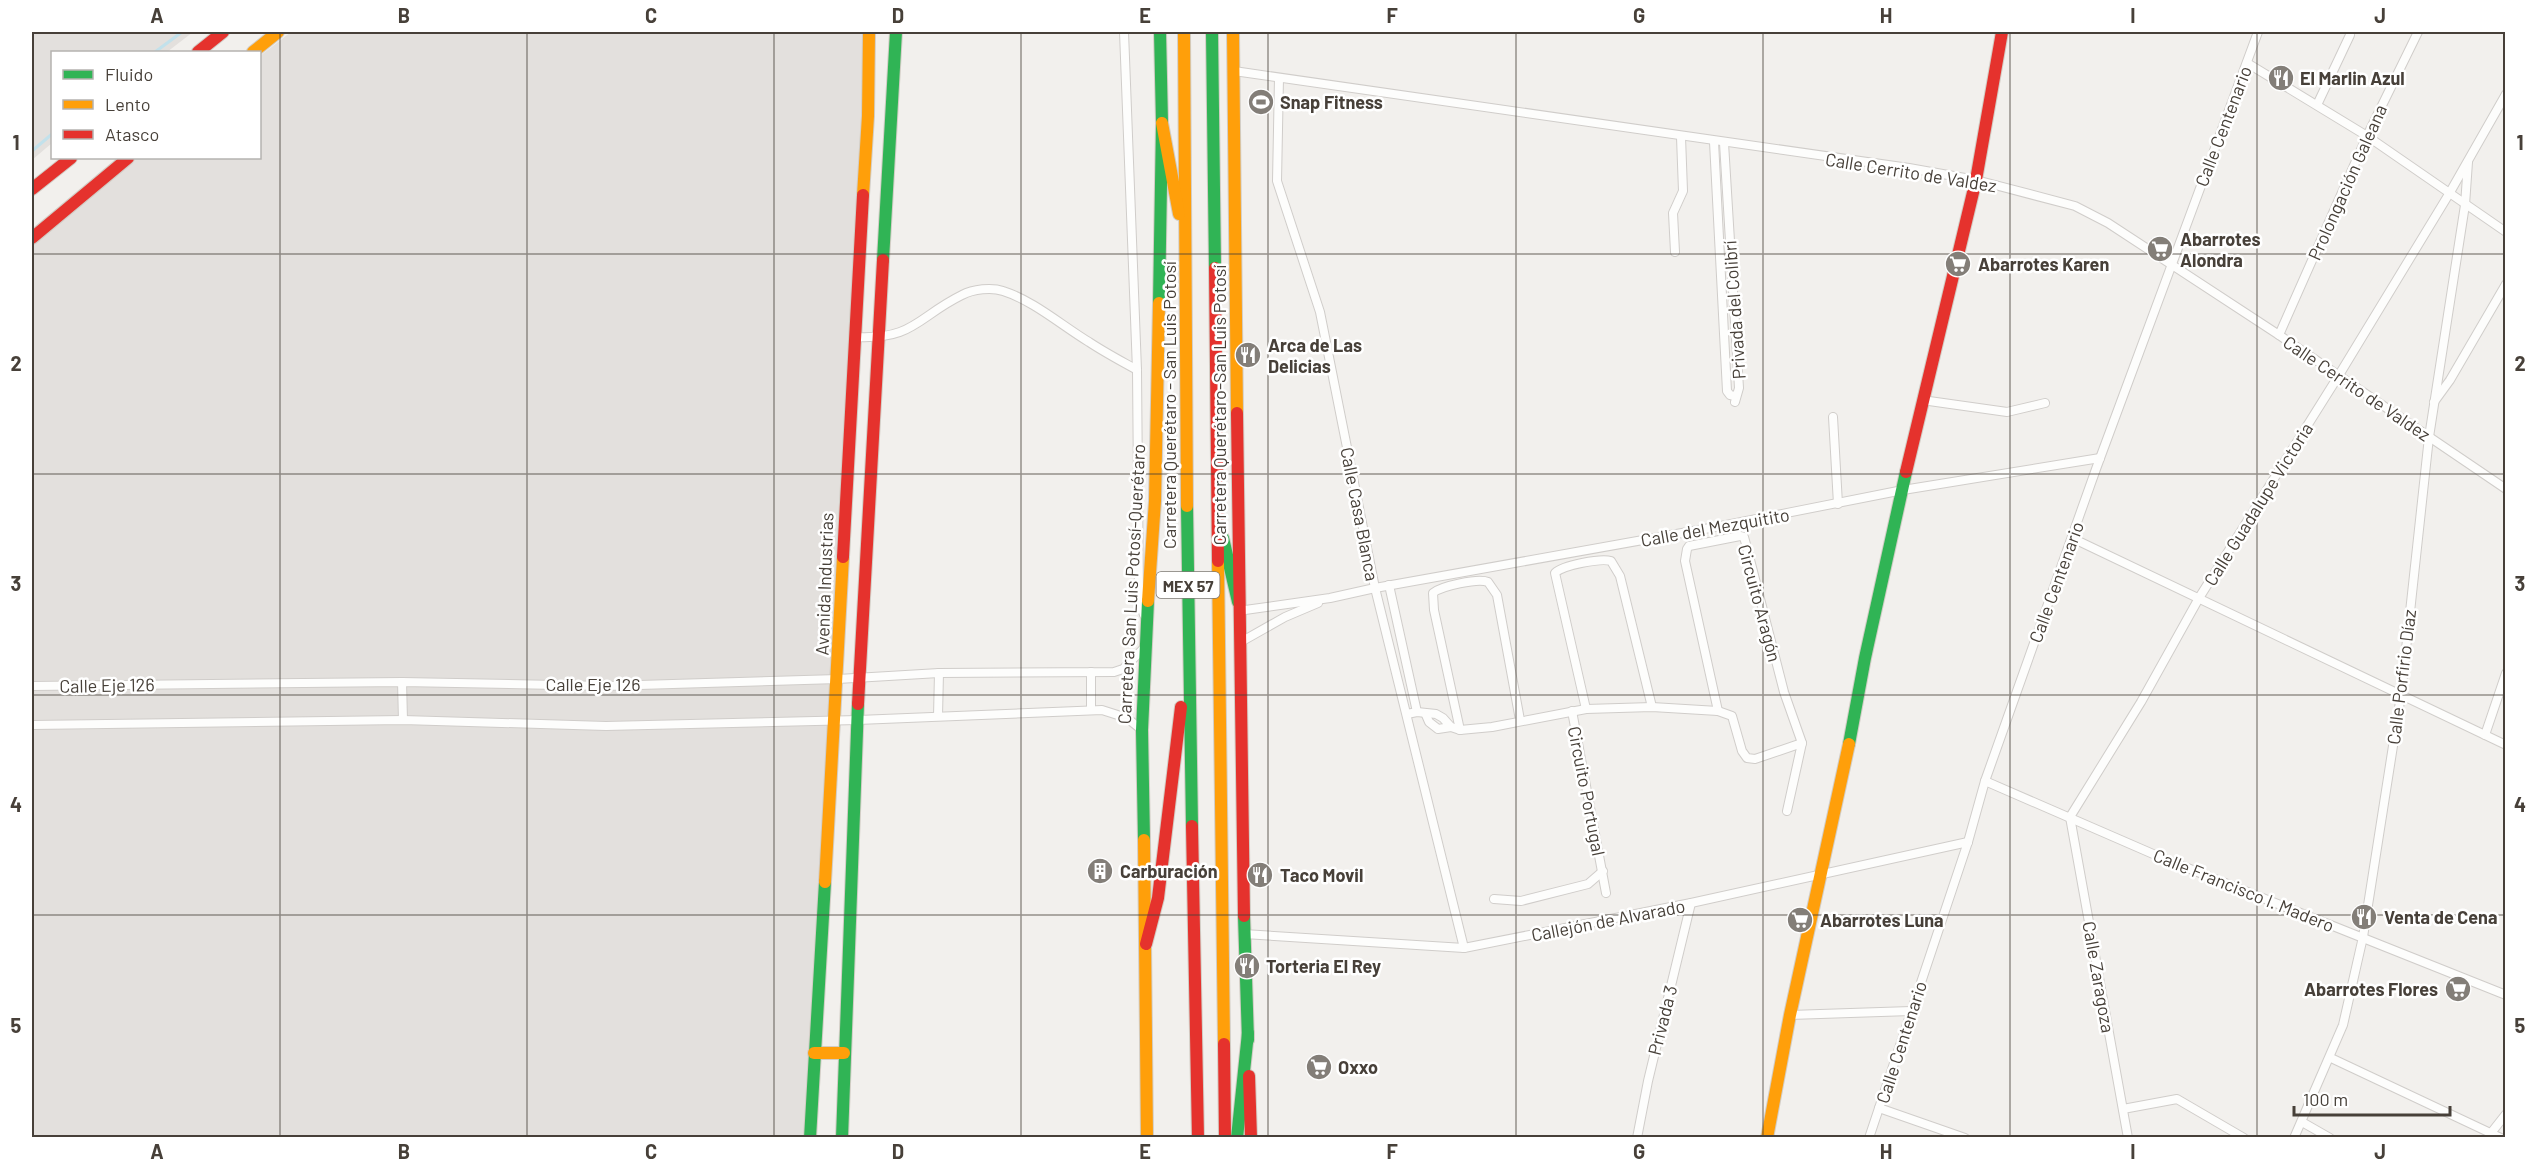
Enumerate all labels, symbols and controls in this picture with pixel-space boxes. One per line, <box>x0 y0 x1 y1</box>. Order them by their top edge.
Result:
text: A <box>150 3 164 27</box>
text: B <box>398 3 410 27</box>
text: C <box>645 3 657 27</box>
text: D <box>892 3 904 27</box>
text: E <box>1139 3 1151 27</box>
text: F <box>1386 3 1398 27</box>
text: G <box>1633 3 1645 27</box>
text: H <box>1880 3 1892 27</box>
text: I <box>2130 3 2136 27</box>
text: J <box>2374 3 2386 27</box>
legend <box>51 51 261 159</box>
text: Fluido <box>105 63 153 85</box>
street label: Calle Centenario <box>2190 63 2256 189</box>
restaurant icon: El Marlin Azul <box>2266 63 2296 93</box>
place label: El Marlin Azul <box>2300 67 2405 89</box>
sports icon: Snap Fitness <box>1246 87 1276 117</box>
place label: Snap Fitness <box>1280 91 1383 113</box>
text: Lento <box>105 93 151 115</box>
street label: Prolongación Galeana <box>2303 101 2391 263</box>
text: Atasco <box>105 123 159 145</box>
text: 1 <box>12 130 20 154</box>
text: 1 <box>2516 130 2524 154</box>
street label: Calle Cerrito de Valdez <box>1824 148 1998 196</box>
place label: Abarrotes Alondra <box>2180 228 2261 271</box>
supermarket icon: Abarrotes Alondra <box>2145 234 2175 264</box>
street label: Privada del Colibrí <box>1718 240 1750 380</box>
supermarket icon: Abarrotes Karen <box>1943 249 1973 279</box>
place label: Abarrotes Karen <box>1978 253 2109 275</box>
street label: Carretera Querétaro - San Luis Potosí <box>1158 261 1180 549</box>
street label: Carretera Querétaro-San Luis Potosí <box>1208 265 1230 545</box>
street label: Calle Cerrito de Valdez <box>2279 331 2435 445</box>
place label: Arca de Las Delicias <box>1268 334 1362 377</box>
restaurant icon: Arca de Las Delicias <box>1233 340 1263 370</box>
text: 2 <box>10 351 22 375</box>
text: 2 <box>2514 351 2526 375</box>
street label: Calle Guadalupe Victoria <box>2199 418 2317 590</box>
street label: Carretera San Luis Potosí-Querétaro <box>1113 443 1149 725</box>
street label: Calle Casa Blanca <box>1336 445 1384 583</box>
street label: Calle del Mezquitito <box>1639 503 1791 551</box>
street label: Avenida Industrias <box>811 512 837 656</box>
street label: Calle Centenario <box>2024 518 2088 646</box>
street label: Circuito Aragón <box>1734 542 1786 664</box>
text: 3 <box>11 571 21 595</box>
text: 3 <box>2515 571 2525 595</box>
road number: MEX 57 <box>1156 572 1220 598</box>
street label: Calle Porfirio Díaz <box>2382 608 2420 746</box>
street label: Calle Eje 126 <box>59 673 155 697</box>
street label: Calle Eje 126 <box>545 673 641 695</box>
street label: Circuito Portugal <box>1564 724 1610 858</box>
text: 4 <box>10 792 22 816</box>
text: 4 <box>2514 792 2526 816</box>
street label: Calle Francisco I. Madero <box>2150 844 2338 936</box>
building icon: Carburación <box>1085 856 1115 886</box>
place label: Carburación <box>1120 860 1218 882</box>
restaurant icon: Taco Movil <box>1245 860 1275 890</box>
place label: Taco Movil <box>1280 864 1363 886</box>
street label: Callejón de Alvarado <box>1529 894 1687 946</box>
restaurant icon: Venta de Cena <box>2349 902 2379 932</box>
supermarket icon: Abarrotes Luna <box>1785 905 1815 935</box>
place label: Venta de Cena <box>2384 906 2497 928</box>
place label: Abarrotes Luna <box>1820 909 1944 931</box>
street label: Calle Zaragoza <box>2078 919 2120 1035</box>
restaurant icon: Torteria El Rey <box>1232 951 1262 981</box>
place label: Torteria El Rey <box>1266 955 1381 977</box>
supermarket icon: Abarrotes Flores <box>2443 974 2473 1004</box>
street label: Calle Centenario <box>1871 978 1931 1106</box>
place label: Abarrotes Flores <box>2304 978 2438 1000</box>
street label: Privada 3 <box>1643 983 1681 1057</box>
text: 5 <box>11 1013 22 1037</box>
text: 5 <box>2515 1013 2526 1037</box>
supermarket icon: Oxxo <box>1304 1052 1334 1082</box>
place label: Oxxo <box>1338 1056 1378 1078</box>
scale bar <box>2294 1079 2450 1117</box>
text: 100 m <box>2303 1088 2348 1110</box>
text: A <box>150 1139 164 1163</box>
text: B <box>398 1139 410 1163</box>
text: C <box>645 1139 657 1163</box>
text: D <box>892 1139 904 1163</box>
text: E <box>1139 1139 1151 1163</box>
text: F <box>1386 1139 1398 1163</box>
text: G <box>1633 1139 1645 1163</box>
text: H <box>1880 1139 1892 1163</box>
text: I <box>2130 1139 2136 1163</box>
text: J <box>2374 1139 2386 1163</box>

